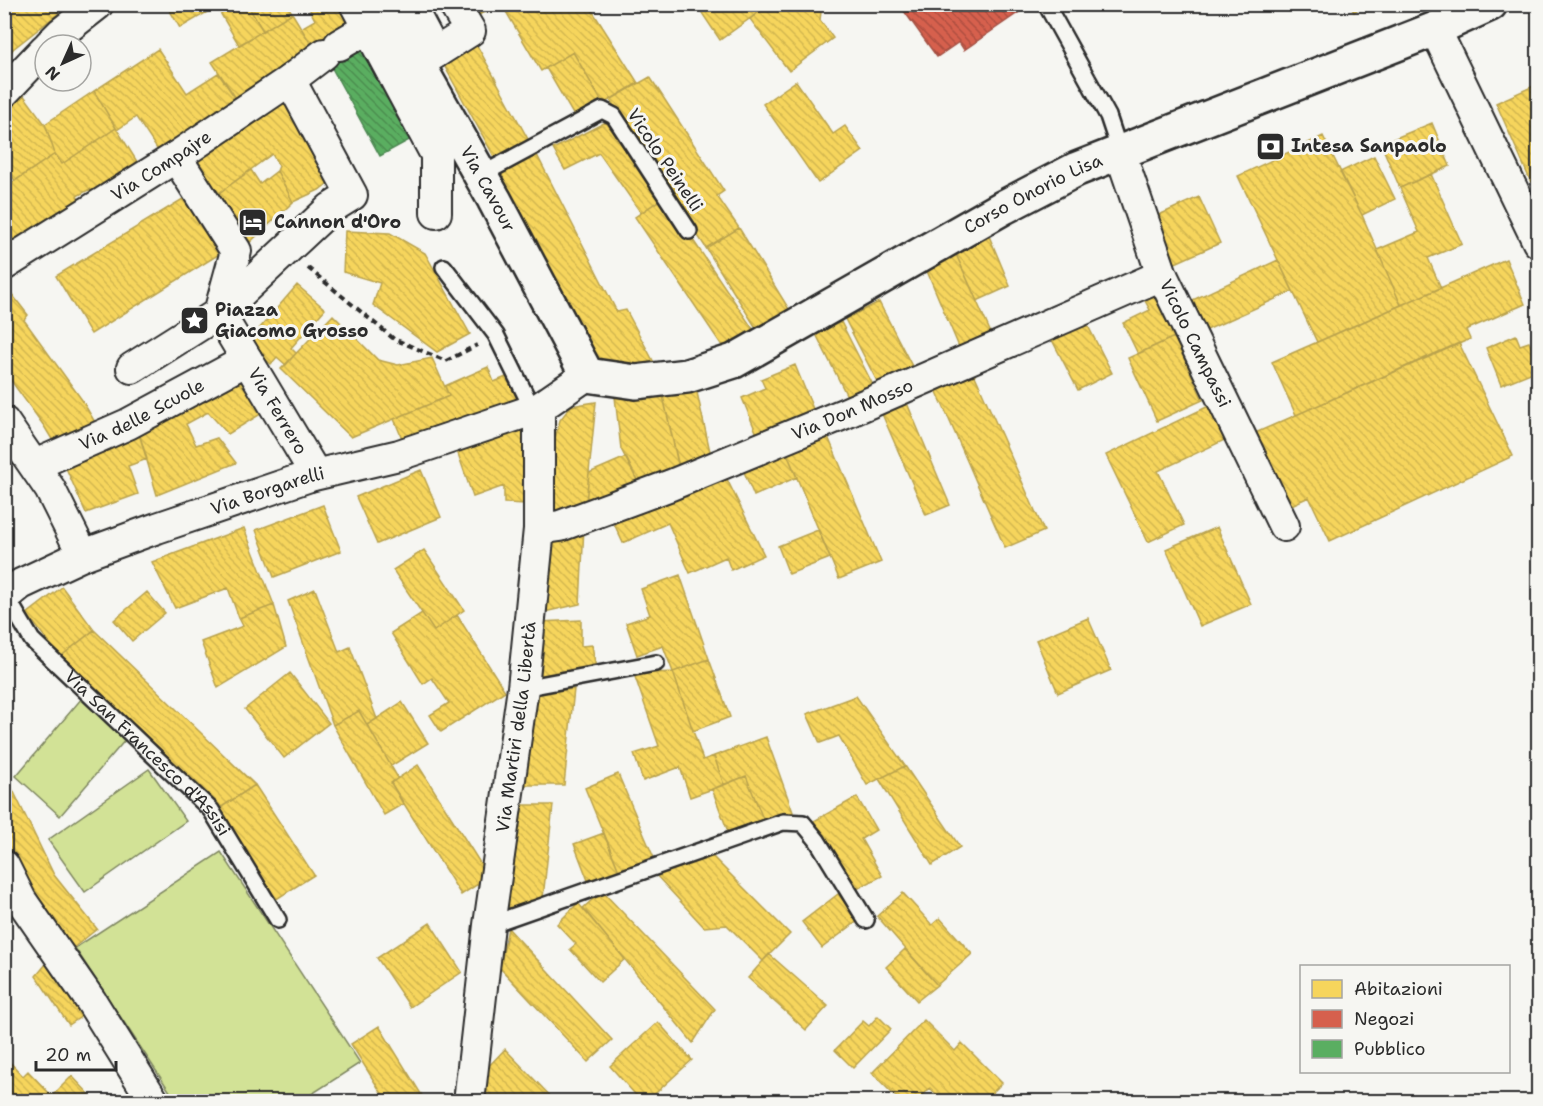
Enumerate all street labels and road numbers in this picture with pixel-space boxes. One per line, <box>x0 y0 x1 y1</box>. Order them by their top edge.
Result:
street label: Vicolo Peinelli <box>622 104 708 216</box>
street label: Via Compajre <box>107 125 216 207</box>
street label: Via Cavour <box>454 141 521 236</box>
street label: Corso Onorio Lisa <box>959 148 1106 239</box>
street label: Vicolo Campassi <box>1154 275 1237 411</box>
street label: Via Ferrero <box>242 363 313 459</box>
street label: Via delle Scuole <box>75 373 209 456</box>
street label: Via Don Mosso <box>788 373 917 446</box>
street label: Via Borgarelli <box>208 461 327 521</box>
street label: Via Martiri della Libertà <box>490 620 542 834</box>
street label: Via San Francesco d'Assisi <box>59 665 236 840</box>

